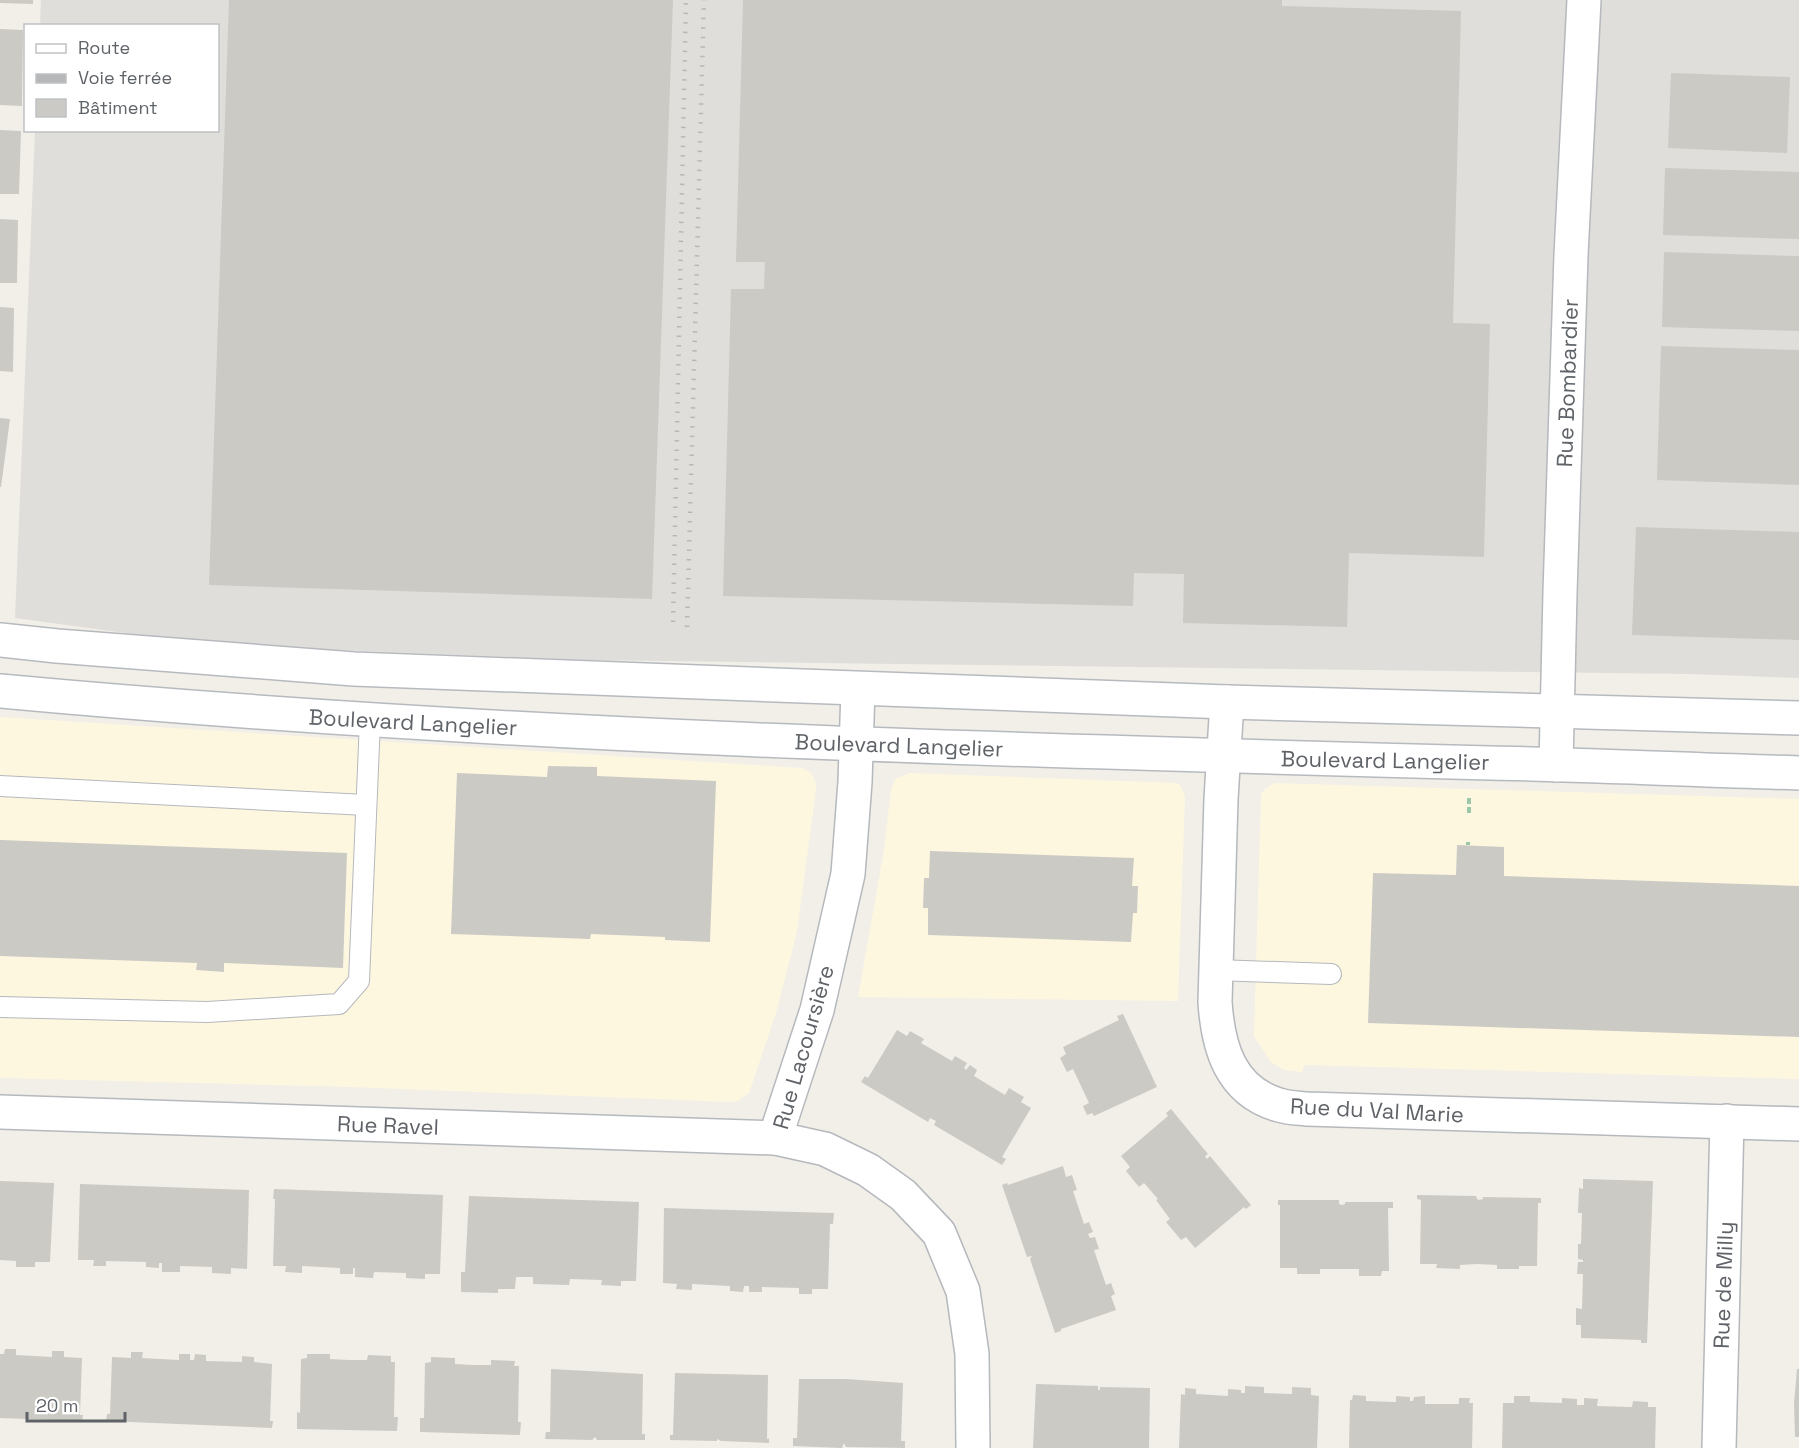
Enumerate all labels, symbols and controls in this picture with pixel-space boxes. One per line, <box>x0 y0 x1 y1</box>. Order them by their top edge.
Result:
legend <box>24 24 219 132</box>
text: Route <box>78 36 130 59</box>
text: Voie ferrée <box>78 66 172 89</box>
text: Bâtiment <box>78 96 158 119</box>
street label: Rue Bombardier <box>1550 298 1584 468</box>
street label: Boulevard Langelier <box>308 703 518 741</box>
street label: Boulevard Langelier <box>794 727 1004 763</box>
street label: Boulevard Langelier <box>1280 744 1490 776</box>
street label: Rue Lacoursière <box>766 962 840 1132</box>
street label: Rue du Val Marie <box>1289 1091 1465 1129</box>
street label: Rue Ravel <box>337 1109 439 1141</box>
street label: Rue de Milly <box>1707 1221 1739 1349</box>
scale bar <box>27 1385 124 1423</box>
text: 20 m <box>36 1394 79 1417</box>

